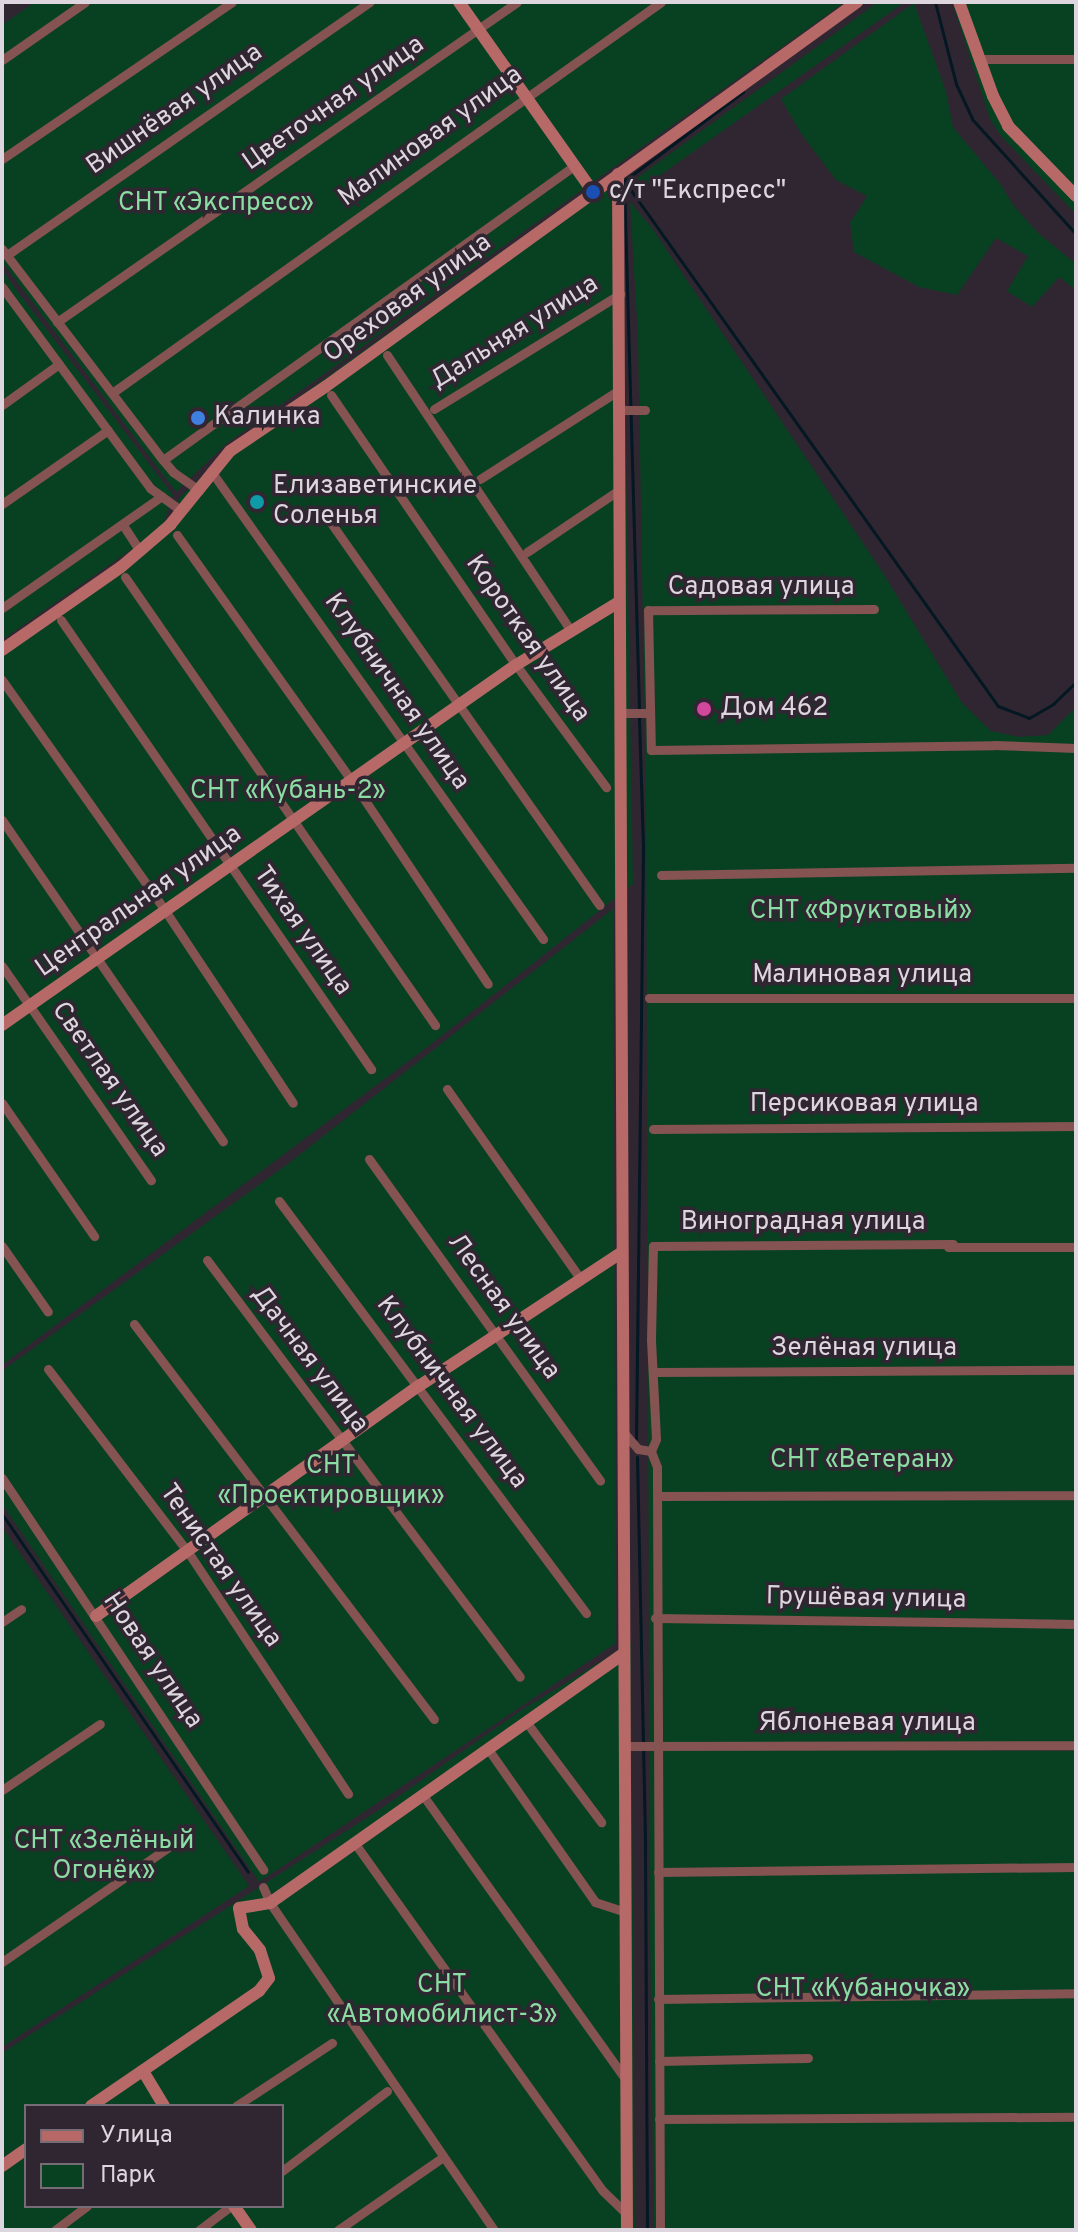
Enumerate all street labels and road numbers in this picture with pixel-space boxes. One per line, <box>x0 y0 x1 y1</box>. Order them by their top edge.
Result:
street label: Цветочная улица <box>237 30 431 178</box>
street label: Вишнёвая улица <box>81 38 269 182</box>
street label: Малиновая улица <box>333 60 529 214</box>
street label: Ореховая улица <box>318 228 498 370</box>
street label: Дальняя улица <box>426 269 604 397</box>
street label: Короткая улица <box>458 550 596 728</box>
street label: Садовая улица <box>668 572 854 604</box>
street label: Клубничная улица <box>317 588 475 796</box>
street label: Центральная улица <box>30 819 248 985</box>
street label: Тихая улица <box>246 860 358 1002</box>
street label: Малиновая улица <box>752 960 972 992</box>
street label: Светлая улица <box>44 996 174 1164</box>
street label: Персиковая улица <box>750 1089 978 1121</box>
street label: Виноградная улица <box>681 1207 925 1239</box>
street label: Лесная улица <box>440 1228 566 1386</box>
street label: Дачная улица <box>244 1280 374 1440</box>
street label: Клубничная улица <box>369 1291 533 1495</box>
street label: Зелёная улица <box>771 1333 957 1365</box>
street label: Тенистая улица <box>152 1478 288 1654</box>
street label: Грушёвая улица <box>765 1582 967 1616</box>
street label: Новая улица <box>95 1587 209 1735</box>
street label: Яблоневая улица <box>758 1708 976 1740</box>

